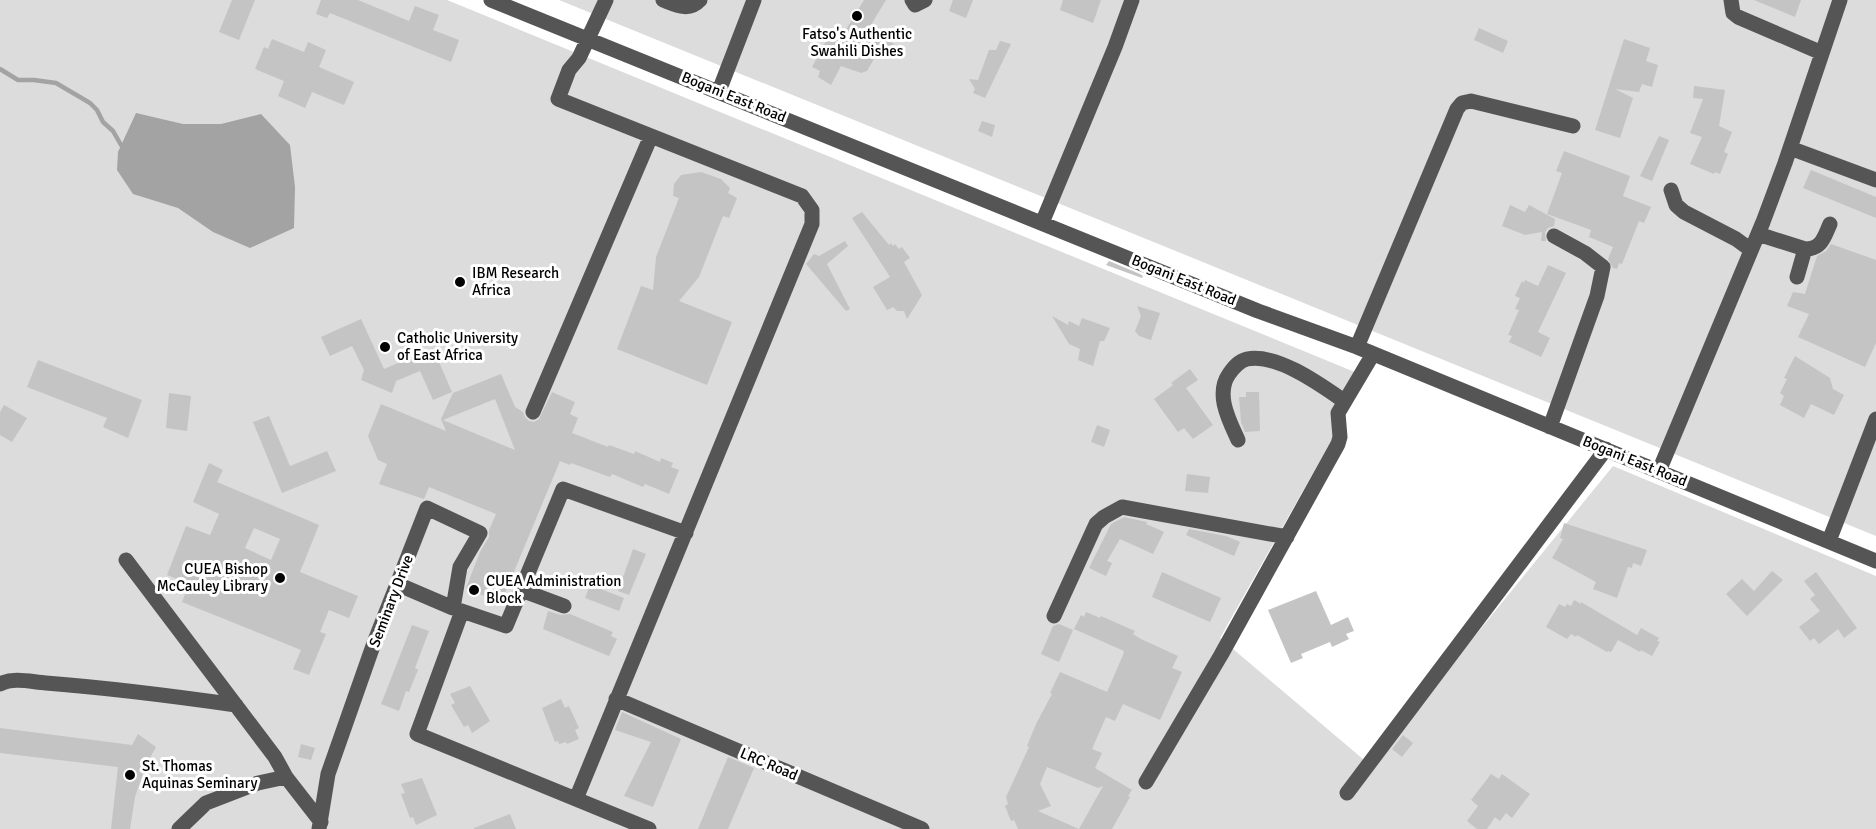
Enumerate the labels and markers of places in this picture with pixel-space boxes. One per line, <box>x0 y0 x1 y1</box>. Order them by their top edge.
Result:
marker: Fatso's Authentic Swahili Dishes <box>850 9 864 23</box>
place label: Fatso's Authentic Swahili Dishes <box>802 25 912 60</box>
place label: IBM Research Africa <box>472 264 559 299</box>
marker: IBM Research Africa <box>453 275 467 289</box>
place label: Catholic University of East Africa <box>397 329 518 364</box>
marker: Catholic University of East Africa <box>378 340 392 354</box>
place label: CUEA Bishop McCauley Library <box>157 560 268 595</box>
marker: CUEA Bishop McCauley Library <box>273 571 287 585</box>
place label: CUEA Administration Block <box>486 572 621 607</box>
marker: CUEA Administration Block <box>467 583 481 597</box>
place label: St. Thomas Aquinas Seminary <box>142 757 257 792</box>
marker: St. Thomas Aquinas Seminary <box>123 768 137 782</box>

